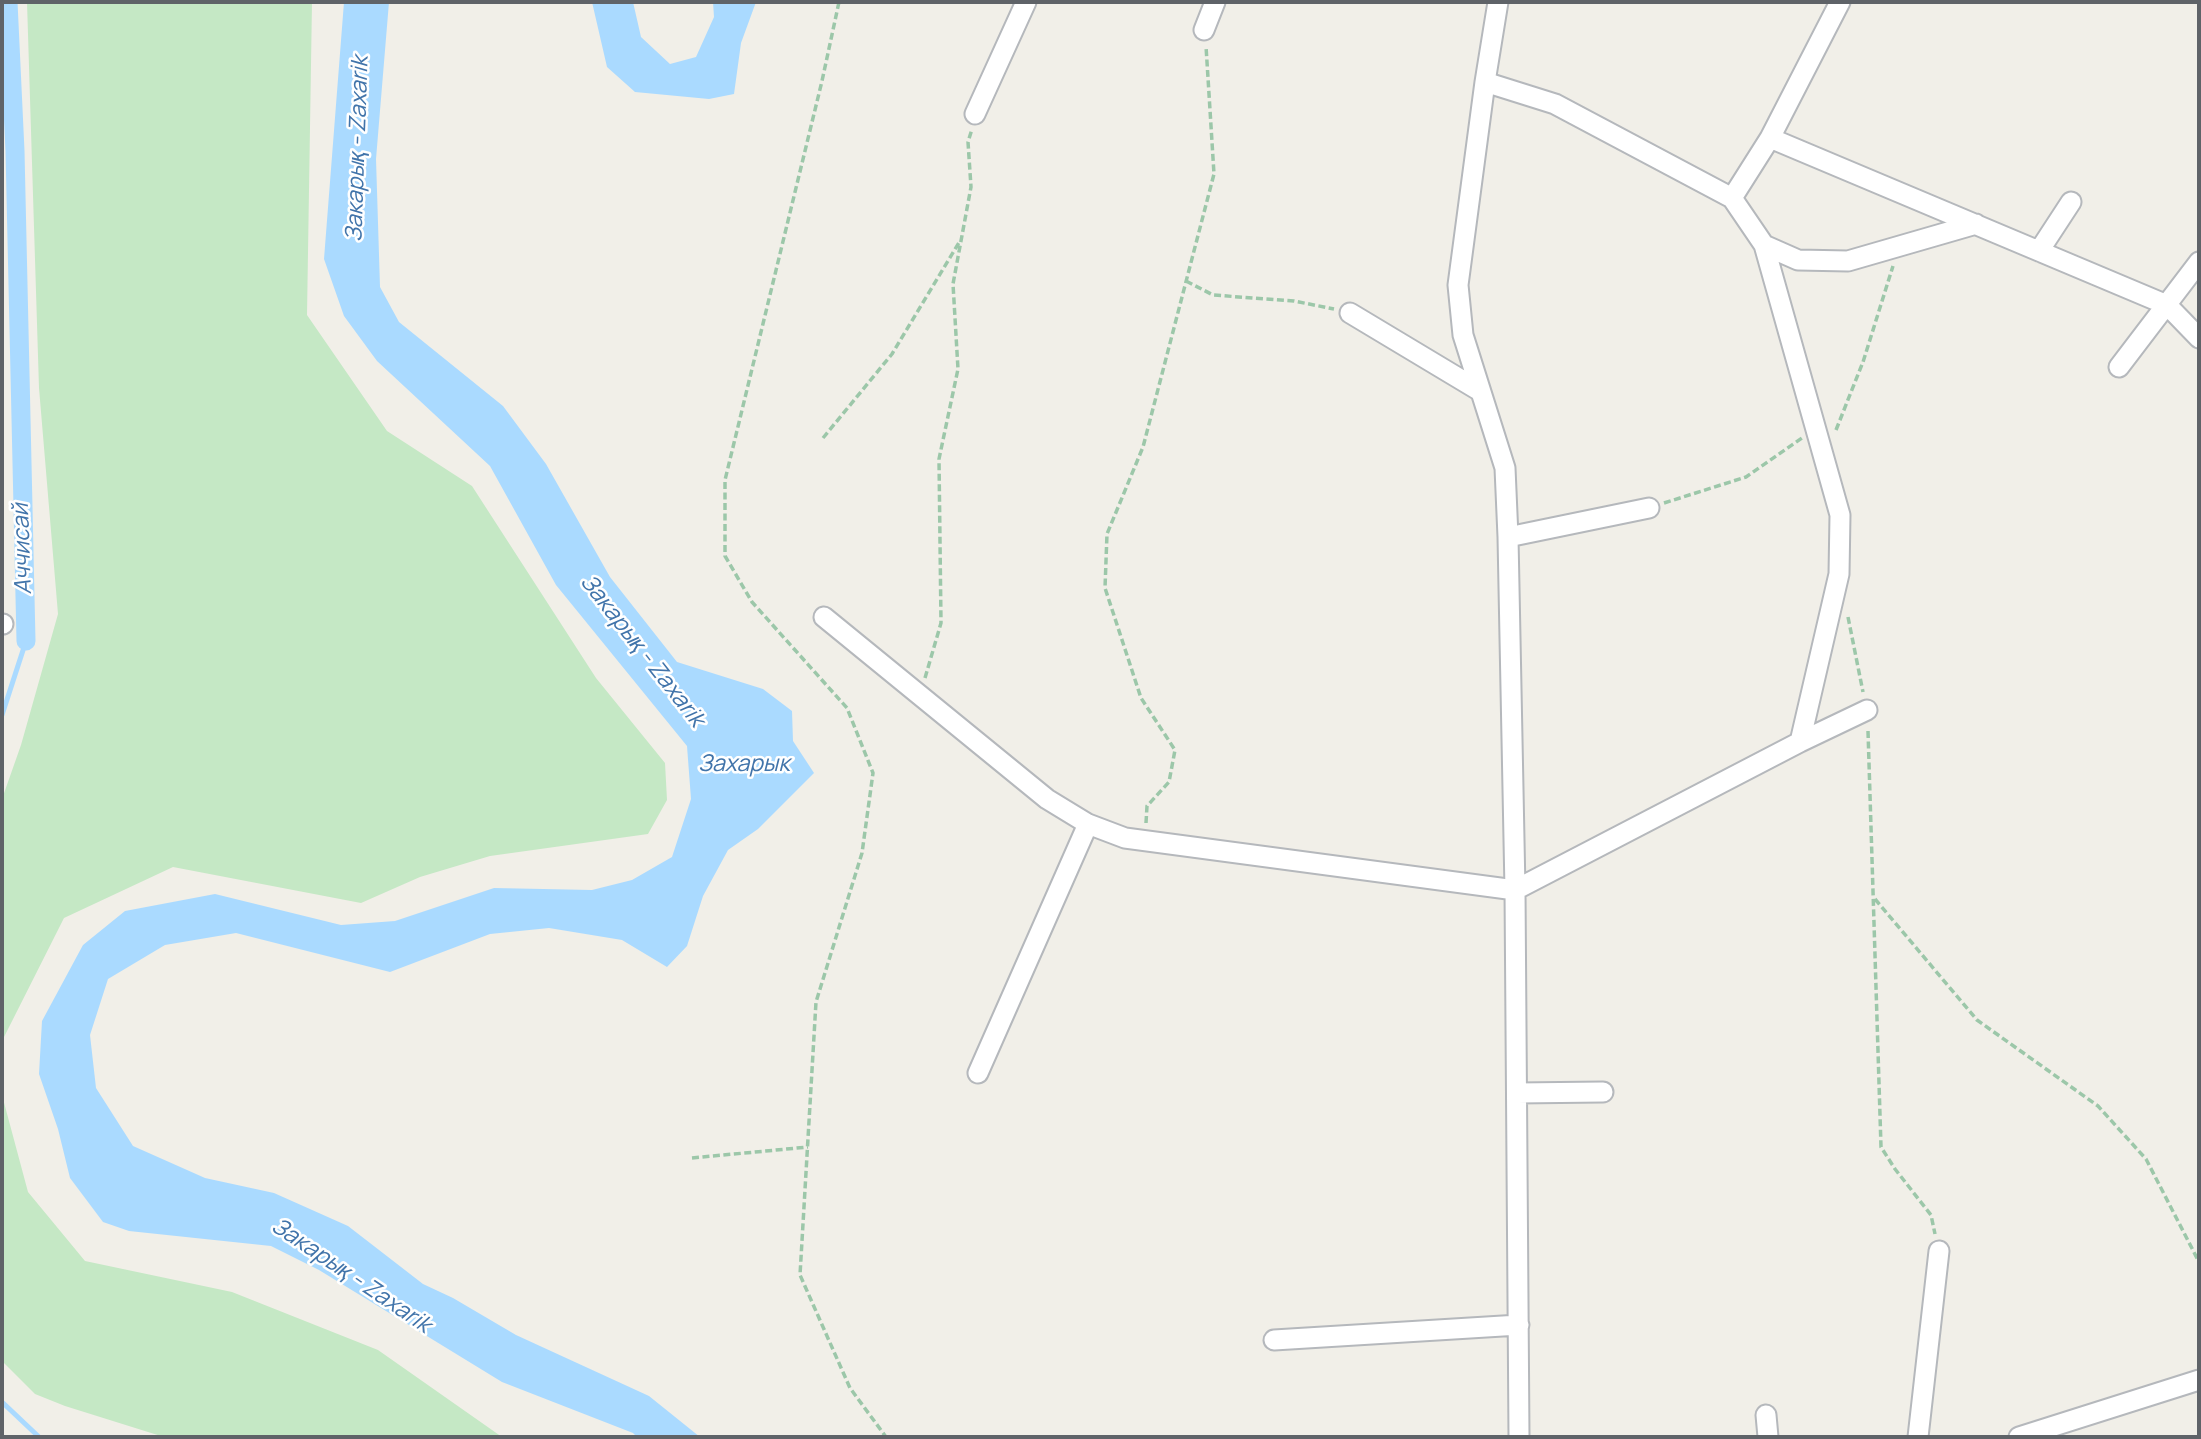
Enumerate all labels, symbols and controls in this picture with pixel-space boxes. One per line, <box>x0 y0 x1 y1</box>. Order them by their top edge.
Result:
water label: Закарық - Zaxarik <box>341 56 375 242</box>
water label: Аччисай <box>8 503 38 595</box>
water label: Закарық - Zaxarik <box>574 569 710 733</box>
water label: Захарык <box>698 751 790 779</box>
water label: Закарық - Zaxarik <box>266 1213 436 1339</box>

